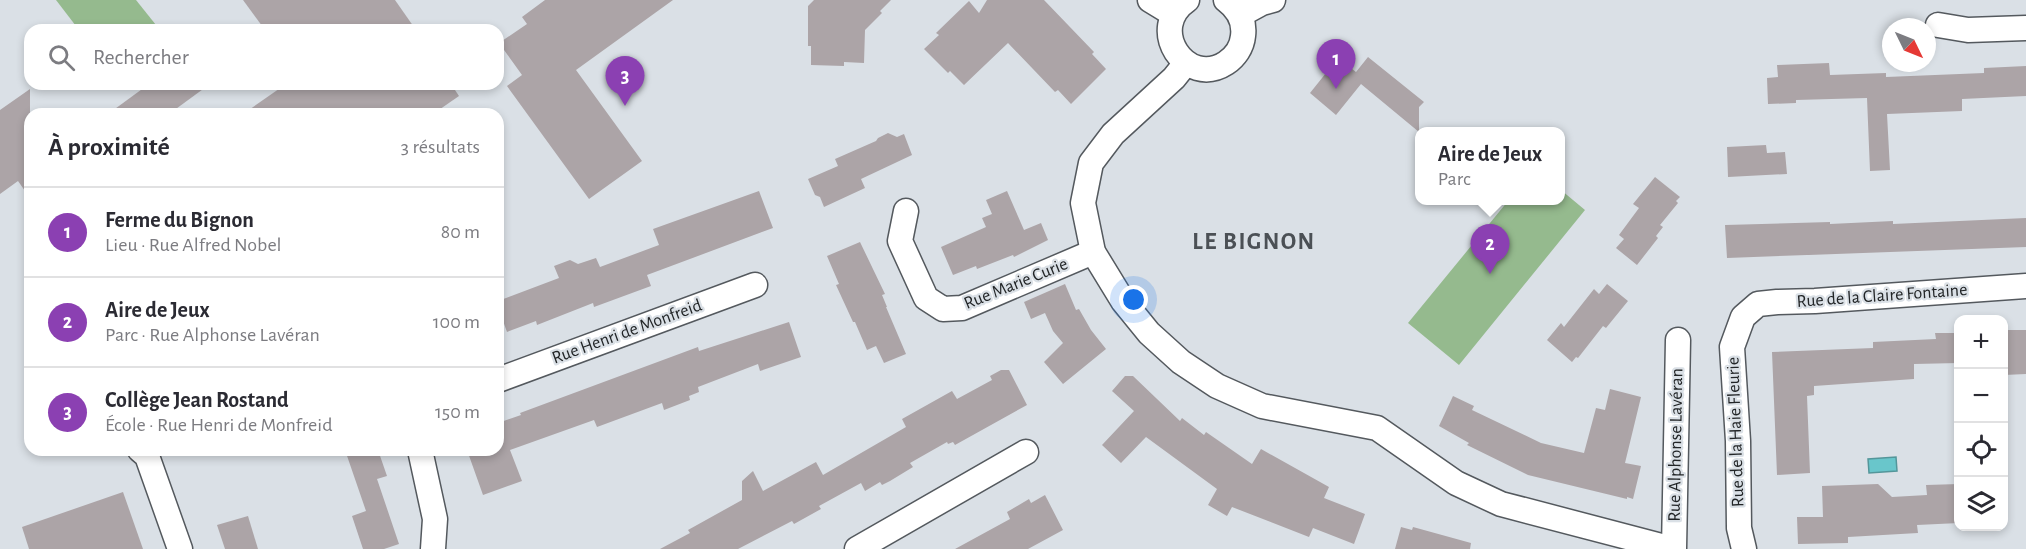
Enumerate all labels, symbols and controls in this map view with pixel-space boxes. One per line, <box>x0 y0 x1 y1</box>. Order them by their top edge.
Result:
north arrow <box>1882 18 1936 72</box>
search box <box>24 24 504 90</box>
pin: 1 <box>1316 40 1356 89</box>
icon: search <box>45 41 78 74</box>
text: Rechercher <box>93 46 189 68</box>
pin: 3 <box>606 57 644 106</box>
popup <box>1415 127 1565 205</box>
text: À proximité <box>48 134 170 160</box>
text: 3 résultats <box>401 137 480 157</box>
text: Aire de Jeux <box>1438 143 1542 165</box>
text: Parc <box>1438 169 1471 189</box>
text: Ferme du Bignon <box>105 209 254 231</box>
text: 1 <box>64 222 71 242</box>
text: 80 m <box>441 222 480 242</box>
pin: 2 <box>1470 224 1510 274</box>
district label: LE BIGNON <box>1192 230 1316 254</box>
text: Lieu · Rue Alfred Nobel <box>105 235 282 255</box>
street label: Rue Marie Curie <box>962 255 1070 313</box>
street label: Rue de la Claire Fontaine <box>1796 281 1968 311</box>
your location <box>1119 285 1148 314</box>
street label: Rue Henri de Monfreid <box>550 297 704 367</box>
text: Aire de Jeux <box>105 299 210 321</box>
text: 2 <box>63 312 72 332</box>
text: 100 m <box>433 312 480 332</box>
map controls <box>1954 315 2008 531</box>
button: + <box>1954 315 2008 369</box>
text: Parc · Rue Alphonse Lavéran <box>105 325 320 345</box>
street label: Rue de la Haie Fleurie <box>1724 357 1748 507</box>
street label: Rue Alphonse Lavéran <box>1666 368 1686 522</box>
button: − <box>1954 369 2008 423</box>
text: Collège Jean Rostand <box>105 389 289 411</box>
text: 3 <box>63 402 72 422</box>
text: 150 m <box>435 402 480 422</box>
text: École · Rue Henri de Monfreid <box>105 415 333 435</box>
button: locate <box>1954 423 2008 477</box>
button: layers <box>1954 477 2008 531</box>

